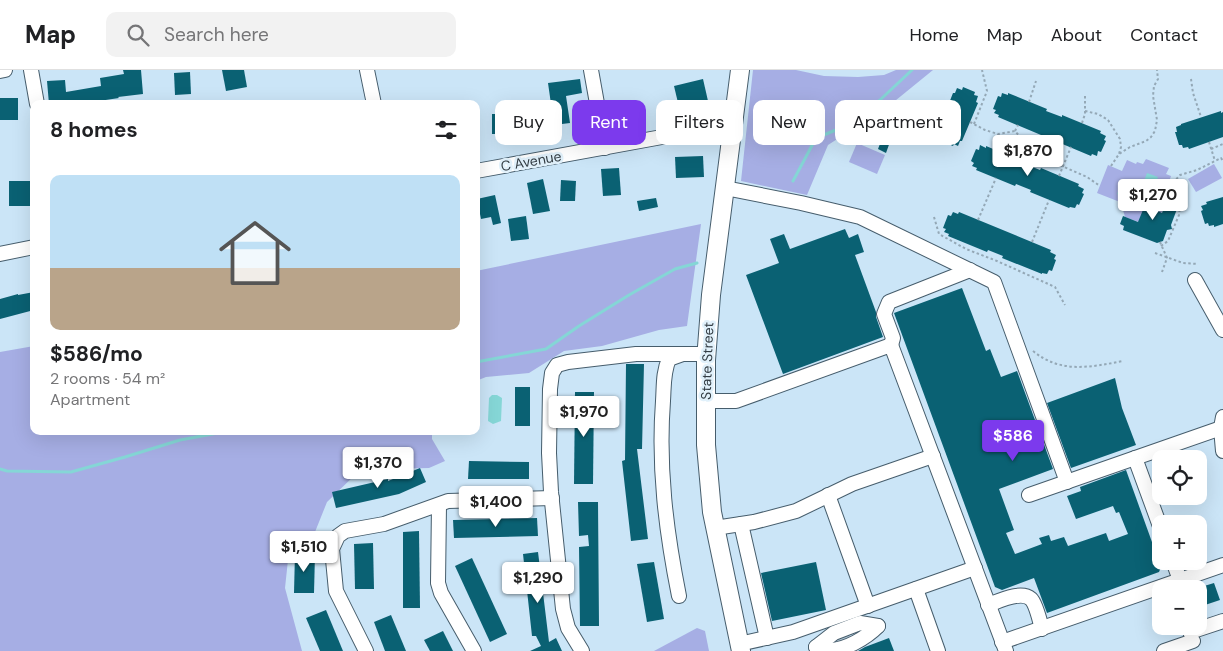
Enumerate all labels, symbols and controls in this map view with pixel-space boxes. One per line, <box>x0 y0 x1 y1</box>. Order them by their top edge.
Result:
search box <box>106 12 456 57</box>
text: Map <box>25 19 76 50</box>
icon: search <box>124 21 152 49</box>
text: Search here <box>164 22 269 47</box>
text: Home <box>909 23 959 47</box>
text: Map <box>987 23 1023 47</box>
text: About <box>1051 23 1102 47</box>
text: Contact <box>1130 23 1198 47</box>
chip: Buy <box>495 100 562 145</box>
chip: Rent <box>572 100 646 145</box>
chip: Filters <box>656 100 743 145</box>
chip: New <box>753 100 825 145</box>
chip: Apartment <box>835 100 961 145</box>
text: 8 homes <box>50 116 138 144</box>
icon: filters <box>432 116 460 144</box>
pin: $1,870 <box>987 134 1069 177</box>
text: $1,870 <box>1003 140 1053 161</box>
street label: C Avenue <box>499 147 563 175</box>
pin: $1,270 <box>1112 178 1194 221</box>
text: $1,270 <box>1129 184 1177 205</box>
icon: home <box>210 208 300 298</box>
street label: State Street <box>697 322 717 400</box>
text: $586/mo <box>50 340 143 368</box>
text: 2 rooms · 54 m² <box>50 368 165 389</box>
text: Apartment <box>50 389 130 410</box>
pin: $1,970 <box>543 396 625 438</box>
text: $1,970 <box>559 401 609 422</box>
pin: $586 <box>983 420 1043 462</box>
text: $586 <box>993 425 1033 446</box>
pin: $1,370 <box>337 446 419 489</box>
map controls <box>1152 450 1207 635</box>
button: locate <box>1152 450 1207 505</box>
text: $1,370 <box>354 452 402 473</box>
pin: $1,400 <box>455 486 537 528</box>
text: $1,400 <box>470 491 522 512</box>
button: + <box>1152 515 1207 570</box>
pin: $1,510 <box>263 530 345 573</box>
text: $1,510 <box>281 536 327 557</box>
pin: $1,290 <box>497 562 579 604</box>
text: $1,290 <box>513 567 563 588</box>
button: − <box>1152 580 1207 635</box>

